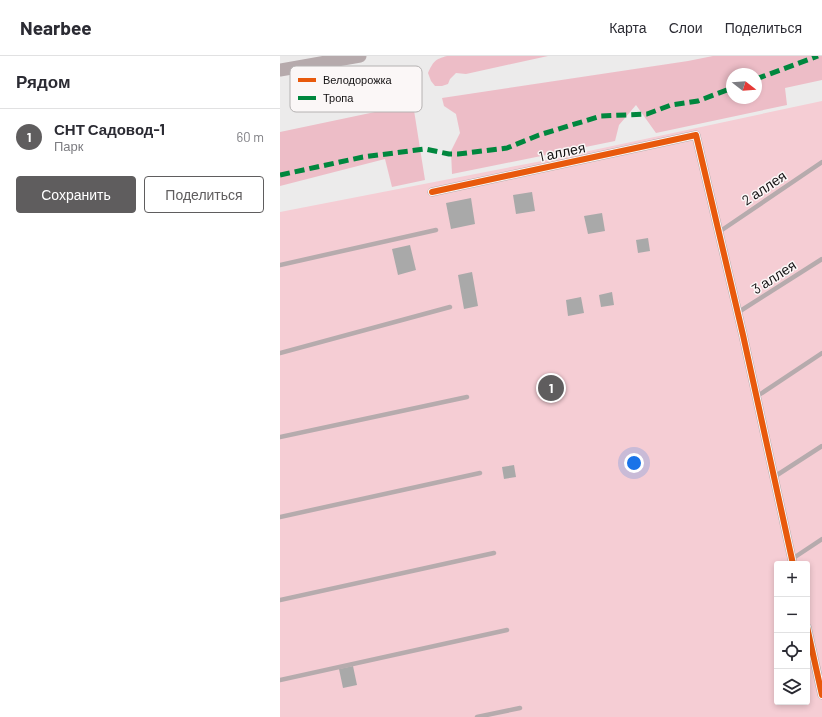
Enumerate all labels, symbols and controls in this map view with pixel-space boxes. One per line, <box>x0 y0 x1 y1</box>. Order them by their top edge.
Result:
text: Nearbee <box>20 16 92 39</box>
text: Карта <box>609 19 647 36</box>
text: Слои <box>669 19 703 36</box>
text: Поделиться <box>725 19 802 36</box>
legend <box>290 66 422 112</box>
north arrow <box>726 68 762 104</box>
text: Рядом <box>16 71 71 91</box>
text: Велодорожка <box>323 73 393 86</box>
text: Тропа <box>323 91 354 104</box>
text: СНТ Садовод-1 <box>54 120 165 138</box>
text: 1 <box>27 129 31 145</box>
text: 60 m <box>237 129 264 145</box>
text: Парк <box>54 138 84 154</box>
street label: 1 аллея <box>537 138 587 165</box>
street label: 2 аллея <box>738 167 789 209</box>
button: Сохранить <box>16 176 136 213</box>
button: Поделиться <box>144 176 264 213</box>
street label: 3 аллея <box>748 256 799 297</box>
pin: 1 <box>538 373 564 403</box>
your location <box>624 453 644 473</box>
map controls <box>774 561 810 705</box>
button: + <box>774 561 810 597</box>
button: − <box>774 597 810 633</box>
button: locate <box>774 633 810 669</box>
button: layers <box>774 669 810 705</box>

